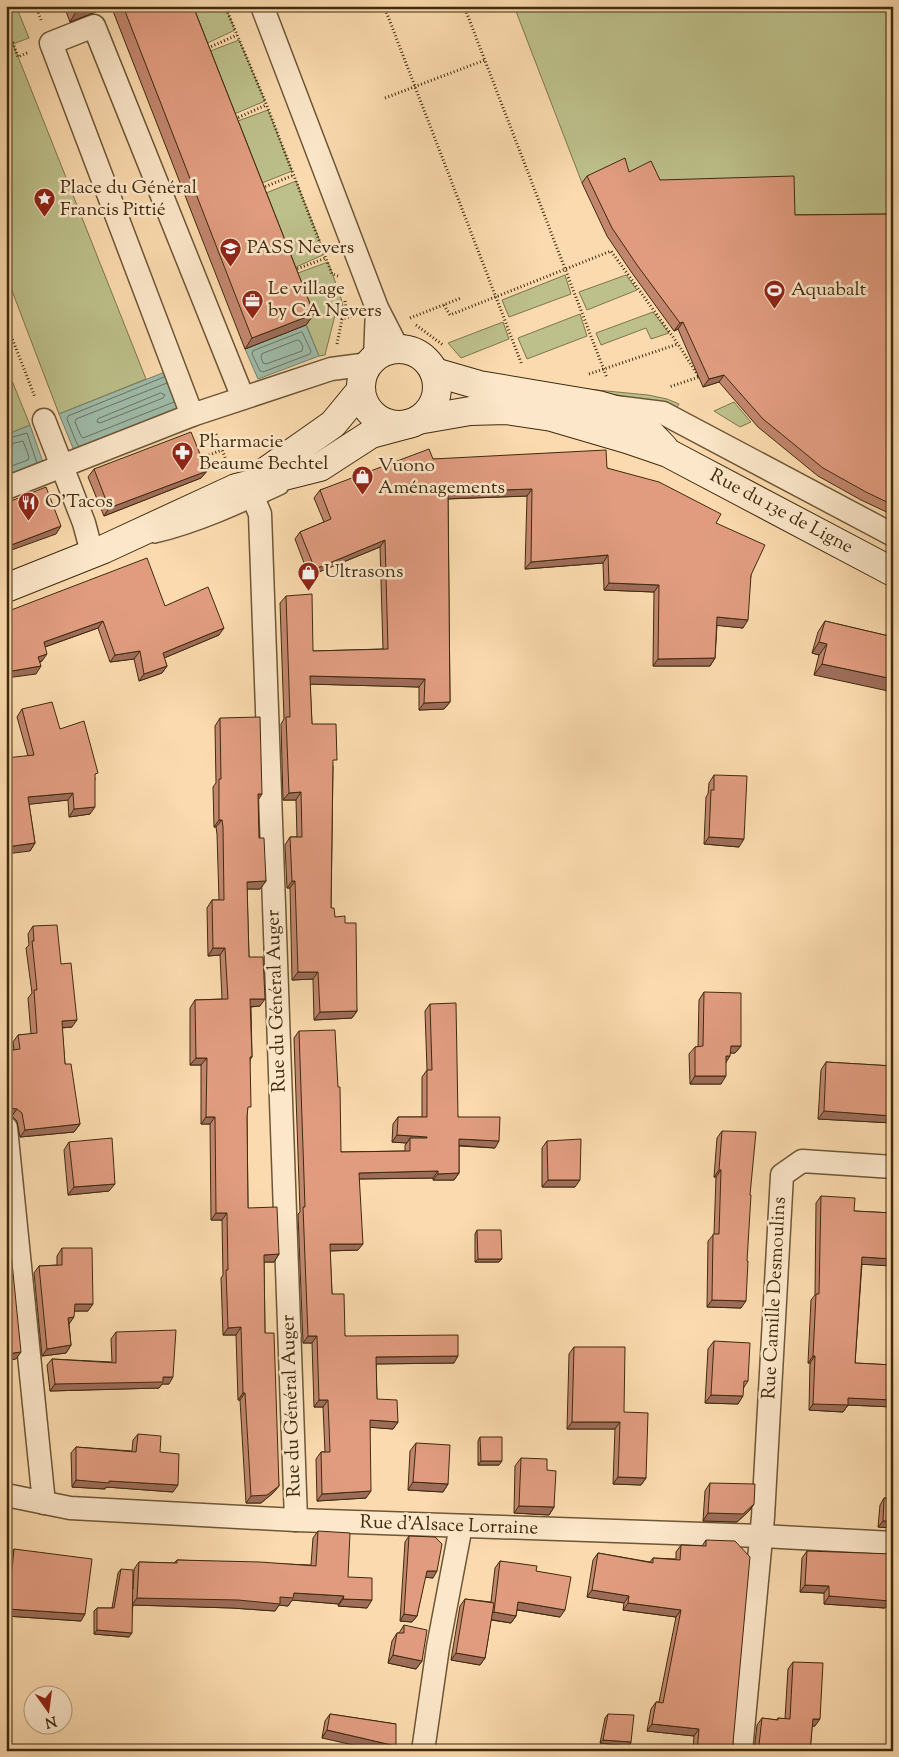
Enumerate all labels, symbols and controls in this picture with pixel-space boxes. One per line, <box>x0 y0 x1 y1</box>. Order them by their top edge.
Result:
place label: Place du Général Francis Pittié <box>60 175 197 224</box>
place icon: Place du Général Francis Pittié <box>32 187 56 218</box>
place label: PASS Nevers <box>247 235 354 262</box>
school or university icon: PASS Nevers <box>219 236 243 267</box>
place label: Le village by CA Nevers <box>268 276 382 325</box>
place label: Aquabalt <box>791 277 867 304</box>
sports icon: Aquabalt <box>763 278 787 309</box>
office icon: Le village by CA Nevers <box>240 288 264 319</box>
place label: Pharmacie Beaume Bechtel <box>199 429 329 478</box>
pharmacy icon: Pharmacie Beaume Bechtel <box>171 441 195 472</box>
place label: Vuono Aménagements <box>378 453 505 502</box>
street label: Rue du 13e de Ligne <box>705 463 858 561</box>
shop icon: Vuono Aménagements <box>350 465 374 496</box>
place label: O'Tacos <box>45 489 113 516</box>
restaurant icon: O'Tacos <box>17 490 41 521</box>
place label: Ultrasons <box>324 559 404 586</box>
shop icon: Ultrasons <box>296 560 320 591</box>
street label: Rue du Général Auger <box>260 909 294 1093</box>
street label: Rue Camille Desmoulins <box>756 1196 794 1400</box>
street label: Rue du Général Auger <box>275 1314 309 1498</box>
street label: Rue d'Alsace Lorraine <box>359 1509 539 1543</box>
north arrow <box>22 1684 72 1734</box>
text: N <box>43 1710 59 1732</box>

